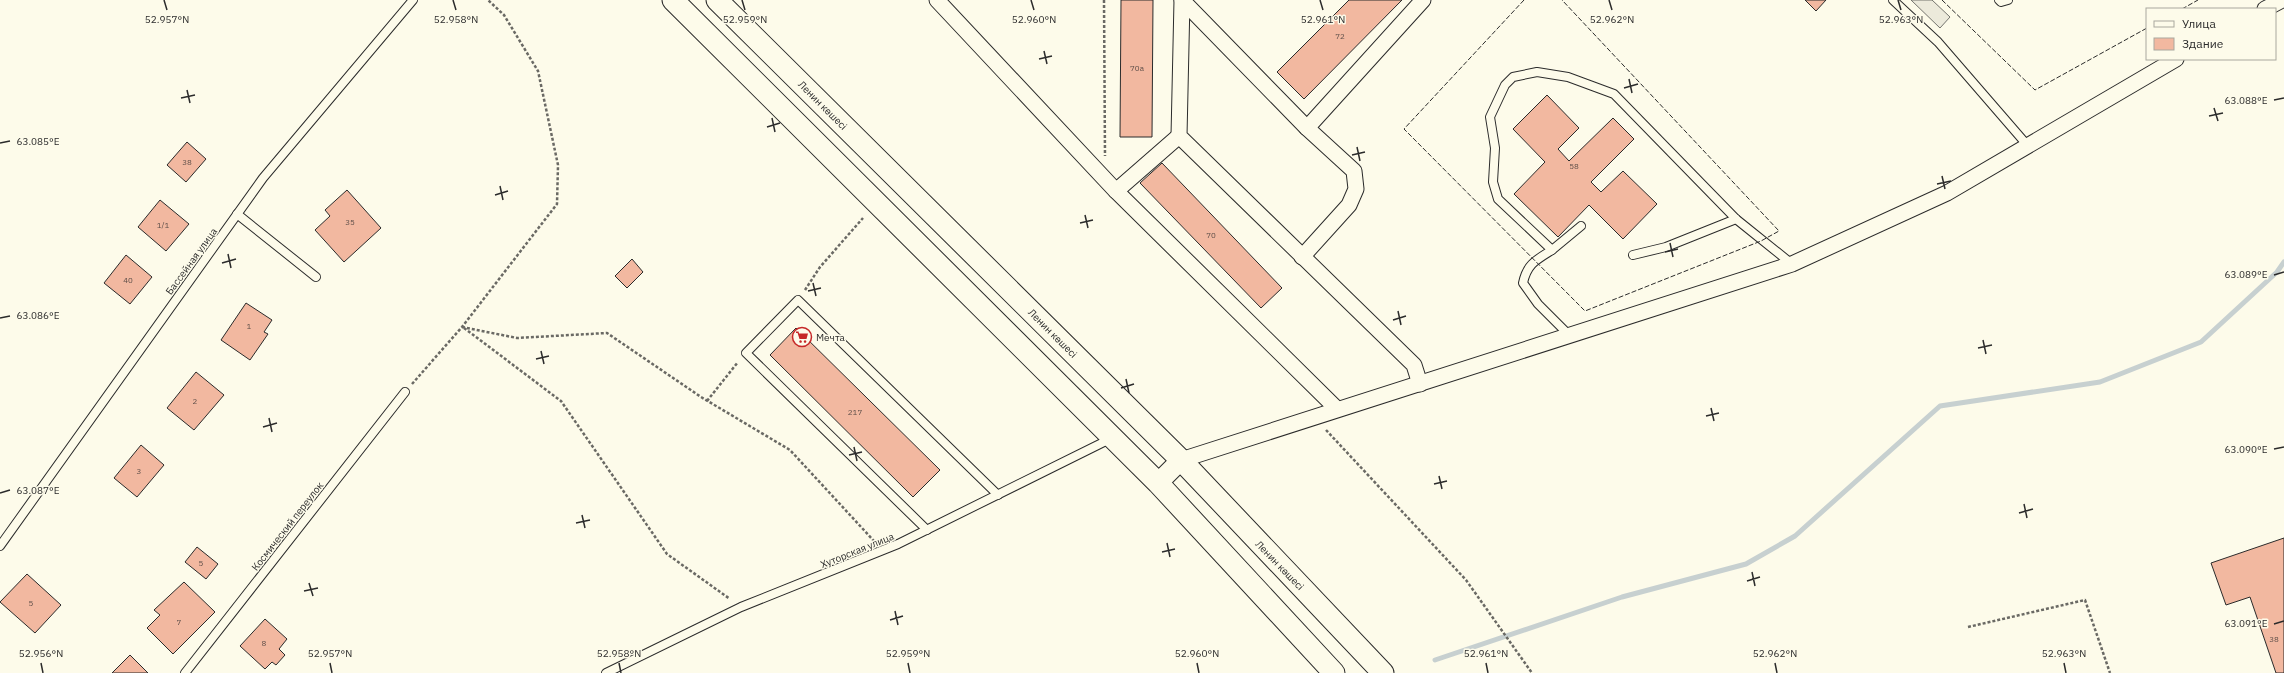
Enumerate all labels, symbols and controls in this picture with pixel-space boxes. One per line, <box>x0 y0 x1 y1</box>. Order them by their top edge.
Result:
legend <box>2146 8 2276 60</box>
text: 52.957°N <box>145 13 189 26</box>
text: 52.958°N <box>434 13 478 26</box>
text: 52.959°N <box>723 13 767 26</box>
text: 52.960°N <box>1012 13 1056 26</box>
text: 52.961°N <box>1301 13 1345 26</box>
text: 52.962°N <box>1590 13 1634 26</box>
text: 52.963°N <box>1879 13 1923 26</box>
text: Улица <box>2182 16 2216 31</box>
house number: 72 <box>1335 31 1345 41</box>
text: Здание <box>2182 36 2224 51</box>
house number: 70а <box>1130 63 1145 73</box>
street label: Ленин көшесі <box>795 78 850 133</box>
text: 63.088°E <box>2224 94 2268 107</box>
text: 63.085°E <box>16 135 60 148</box>
house number: 38 <box>182 157 192 167</box>
house number: 58 <box>1569 161 1579 171</box>
house number: 35 <box>345 217 355 227</box>
house number: 1/1 <box>157 220 170 230</box>
street label: Бассейная улица <box>163 225 220 297</box>
house number: 70 <box>1206 230 1216 240</box>
text: 63.089°E <box>2224 268 2268 281</box>
house number: 40 <box>123 275 133 285</box>
street label: Ленин көшесі <box>1025 306 1080 361</box>
text: 63.086°E <box>16 309 60 322</box>
house number: 1 <box>247 321 252 331</box>
supermarket icon: Мечта <box>791 326 813 348</box>
place label: Мечта <box>816 331 846 344</box>
house number: 2 <box>193 396 198 406</box>
house number: 217 <box>848 407 862 417</box>
text: 63.090°E <box>2224 443 2268 456</box>
house number: 3 <box>137 466 142 476</box>
street label: Космический переулок <box>249 479 326 573</box>
text: 63.087°E <box>16 484 60 497</box>
street label: Хуторская улица <box>818 530 897 571</box>
street label: Ленин көшесі <box>1253 538 1307 593</box>
house number: 5 <box>199 558 204 568</box>
house number: 5 <box>29 598 34 608</box>
house number: 7 <box>177 617 182 627</box>
text: 63.091°E <box>2224 617 2268 630</box>
house number: 38 <box>2269 634 2279 644</box>
house number: 8 <box>262 638 267 648</box>
text: 52.956°N <box>19 647 63 660</box>
text: 52.957°N <box>308 647 352 660</box>
text: 52.958°N <box>597 647 641 660</box>
text: 52.959°N <box>886 647 930 660</box>
text: 52.960°N <box>1175 647 1219 660</box>
text: 52.961°N <box>1464 647 1508 660</box>
text: 52.962°N <box>1753 647 1797 660</box>
text: 52.963°N <box>2042 647 2086 660</box>

